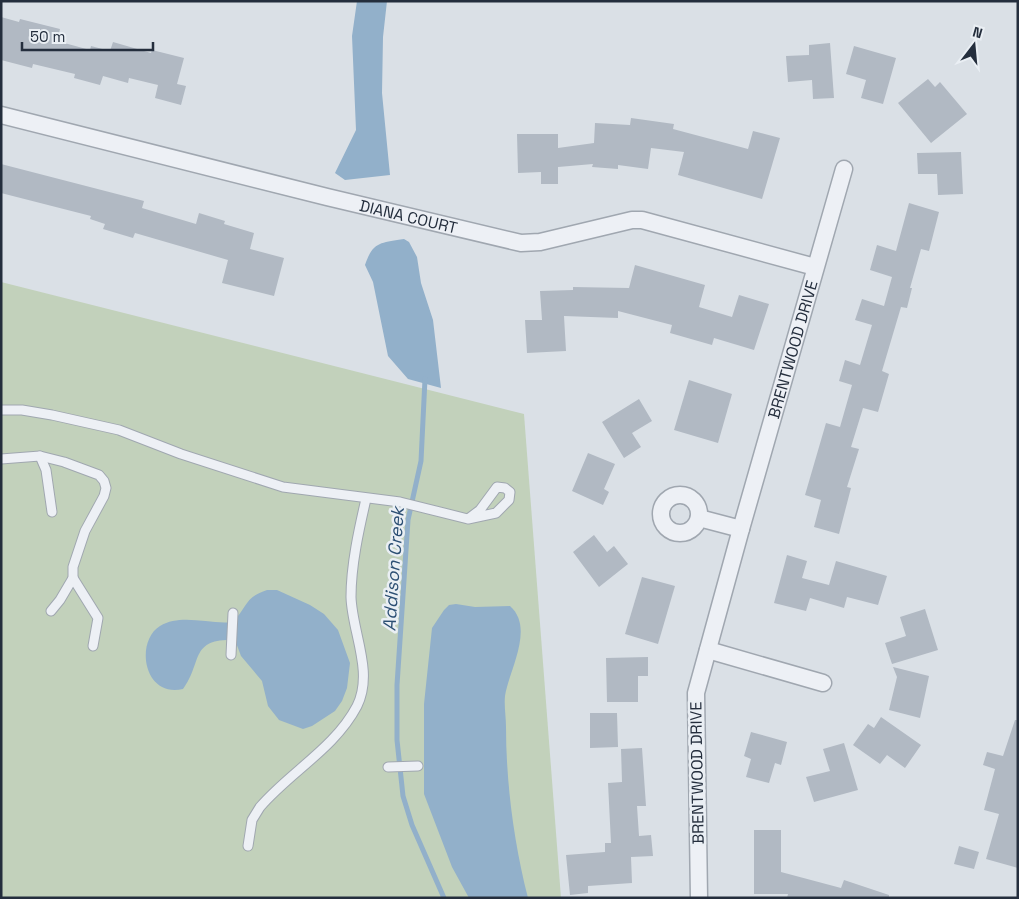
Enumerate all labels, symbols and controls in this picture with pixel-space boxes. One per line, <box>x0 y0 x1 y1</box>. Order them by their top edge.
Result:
scale bar <box>22 20 154 52</box>
north arrow <box>949 20 999 70</box>
text: N <box>971 23 985 42</box>
text: 50 m <box>30 27 65 46</box>
street label: DIANA COURT <box>357 195 460 238</box>
street label: BRENTWOOD DRIVE <box>763 278 822 421</box>
water label: Addison Creek <box>377 504 409 632</box>
street label: BRENTWOOD DRIVE <box>685 701 709 845</box>

